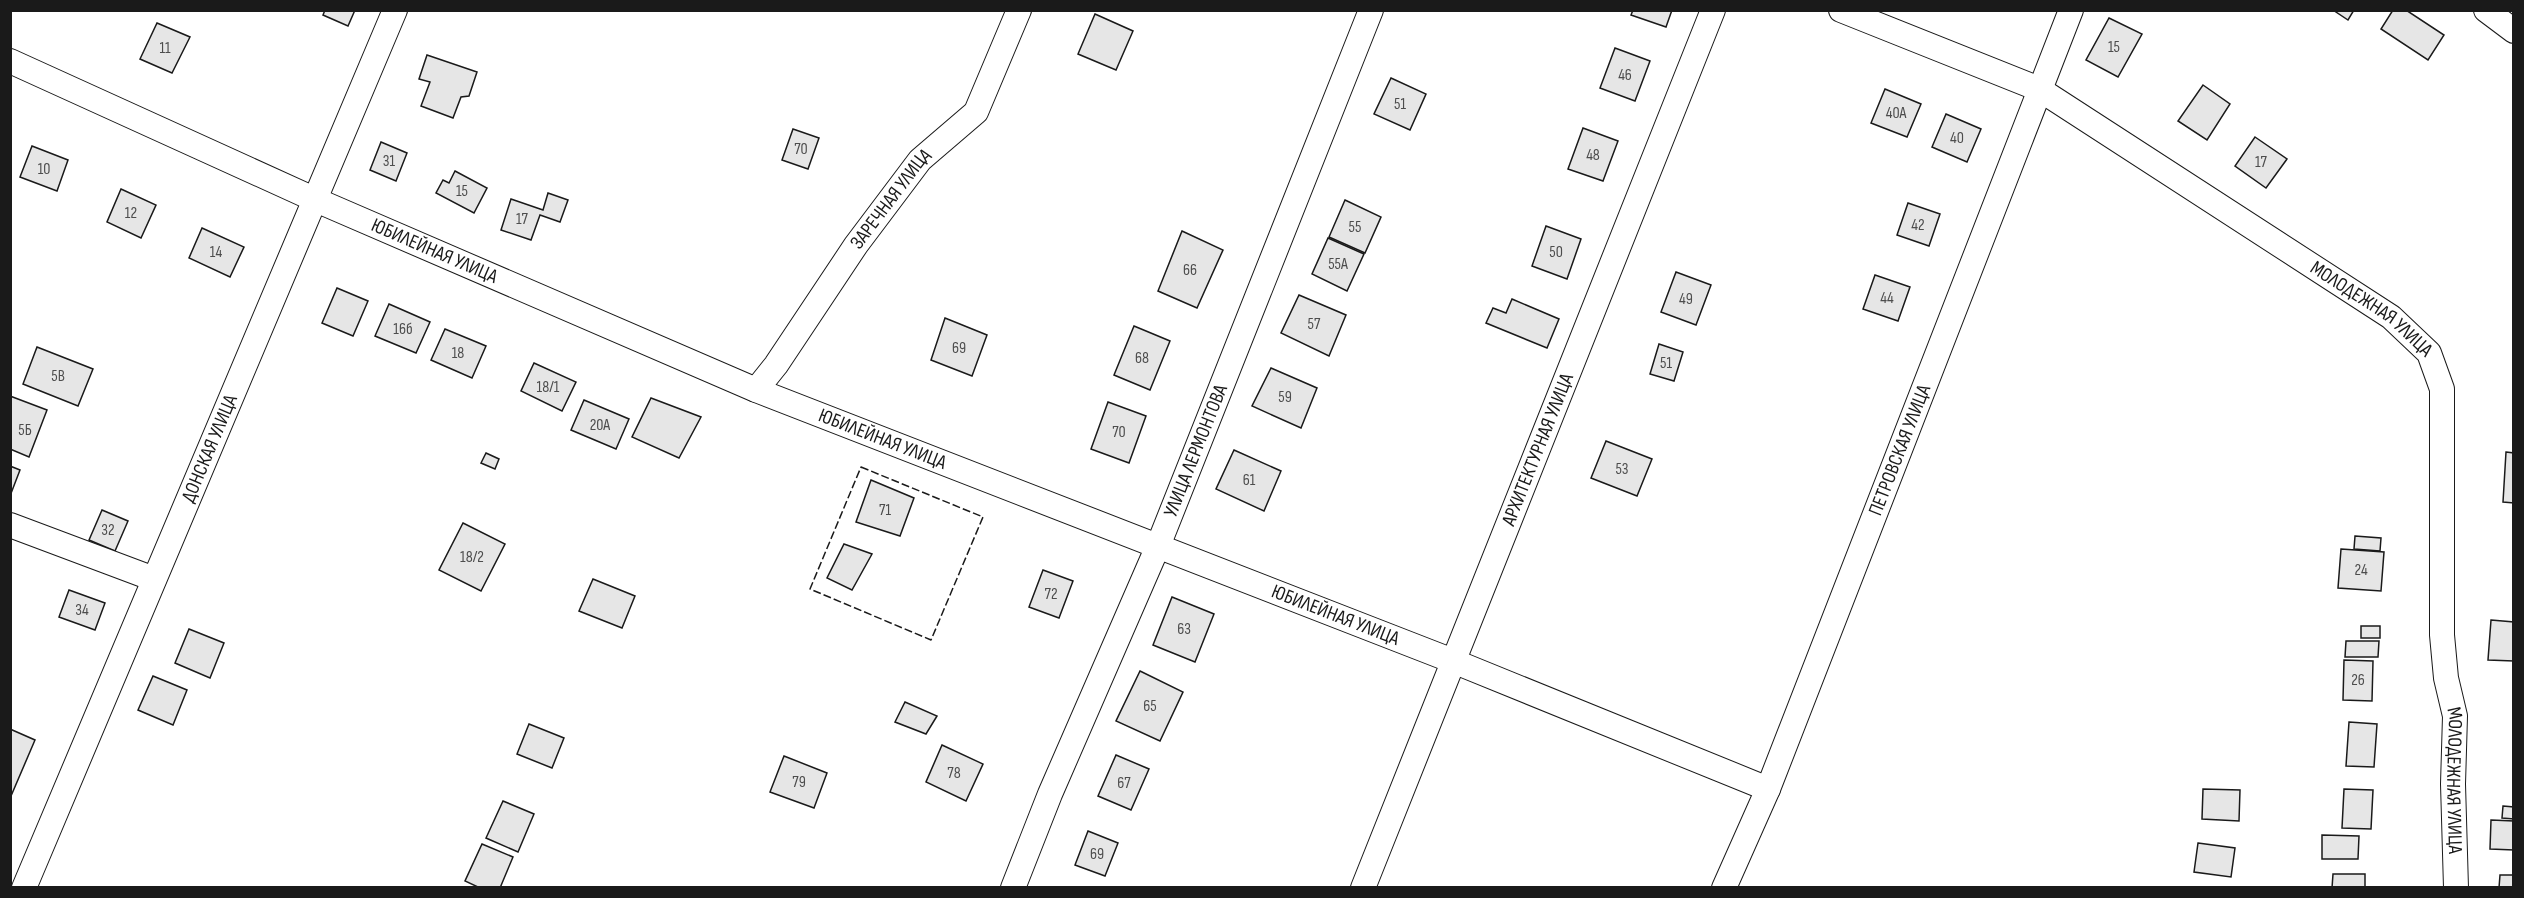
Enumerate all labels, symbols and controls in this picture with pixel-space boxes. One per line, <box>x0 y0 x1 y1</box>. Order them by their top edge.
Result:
house number: 15 <box>2108 38 2120 57</box>
house number: 11 <box>159 39 171 58</box>
house number: 46 <box>1618 66 1632 85</box>
house number: 51 <box>1394 95 1406 114</box>
house number: 40А <box>1886 104 1906 123</box>
house number: 40 <box>1950 129 1964 148</box>
house number: 70 <box>794 140 808 159</box>
street label: ЗАРЕЧНАЯ УЛИЦА <box>845 143 937 254</box>
house number: 48 <box>1586 146 1600 165</box>
house number: 31 <box>383 152 396 171</box>
house number: 17 <box>2255 153 2268 172</box>
house number: 10 <box>38 160 50 179</box>
house number: 15 <box>456 182 468 201</box>
house number: 12 <box>125 204 137 223</box>
house number: 17 <box>516 210 529 229</box>
street label: ЮБИЛЕЙНАЯ УЛИЦА <box>368 213 502 289</box>
house number: 42 <box>1911 216 1925 235</box>
house number: 55 <box>1349 218 1361 237</box>
house number: 14 <box>210 243 222 262</box>
house number: 50 <box>1549 243 1563 262</box>
house number: 55А <box>1328 255 1348 274</box>
street label: МОЛОДЕЖНАЯ УЛИЦА <box>2306 256 2438 362</box>
house number: 66 <box>1183 261 1197 280</box>
house number: 44 <box>1880 289 1894 308</box>
house number: 49 <box>1679 290 1693 309</box>
house number: 57 <box>1308 315 1321 334</box>
house number: 16б <box>393 320 413 339</box>
house number: 69 <box>952 339 966 358</box>
house number: 18 <box>452 344 464 363</box>
house number: 68 <box>1135 349 1149 368</box>
house number: 51 <box>1660 354 1672 373</box>
house number: 5В <box>51 367 65 386</box>
street label: АРХИТЕКТУРНАЯ УЛИЦА <box>1496 370 1579 530</box>
house number: 18/1 <box>537 378 560 397</box>
street label: УЛИЦА ЛЕРМОНТОВА <box>1159 381 1233 520</box>
street label: ПЕТРОВСКАЯ УЛИЦА <box>1864 381 1936 519</box>
house number: 59 <box>1278 388 1292 407</box>
street label: ДОНСКАЯ УЛИЦА <box>176 391 243 506</box>
street label: ЮБИЛЕЙНАЯ УЛИЦА <box>815 403 950 475</box>
house number: 20А <box>590 416 610 435</box>
house number: 5Б <box>18 421 32 440</box>
house number: 70 <box>1112 423 1126 442</box>
house number: 53 <box>1615 460 1629 479</box>
house number: 61 <box>1243 471 1256 490</box>
house number: 71 <box>879 501 891 520</box>
house number: 32 <box>101 521 115 540</box>
house number: 18/2 <box>460 548 484 567</box>
house number: 24 <box>2354 561 2368 580</box>
street label: ЮБИЛЕЙНАЯ УЛИЦА <box>1268 580 1403 651</box>
house number: 72 <box>1045 585 1057 604</box>
house number: 34 <box>75 601 89 620</box>
house number: 63 <box>1177 620 1191 639</box>
house number: 26 <box>2351 671 2365 690</box>
house number: 65 <box>1143 697 1157 716</box>
street label: МОЛОДЕЖНАЯ УЛИЦА <box>2441 705 2467 855</box>
house number: 78 <box>947 764 961 783</box>
house number: 79 <box>792 773 806 792</box>
house number: 67 <box>1117 774 1131 793</box>
house number: 69 <box>1090 845 1104 864</box>

